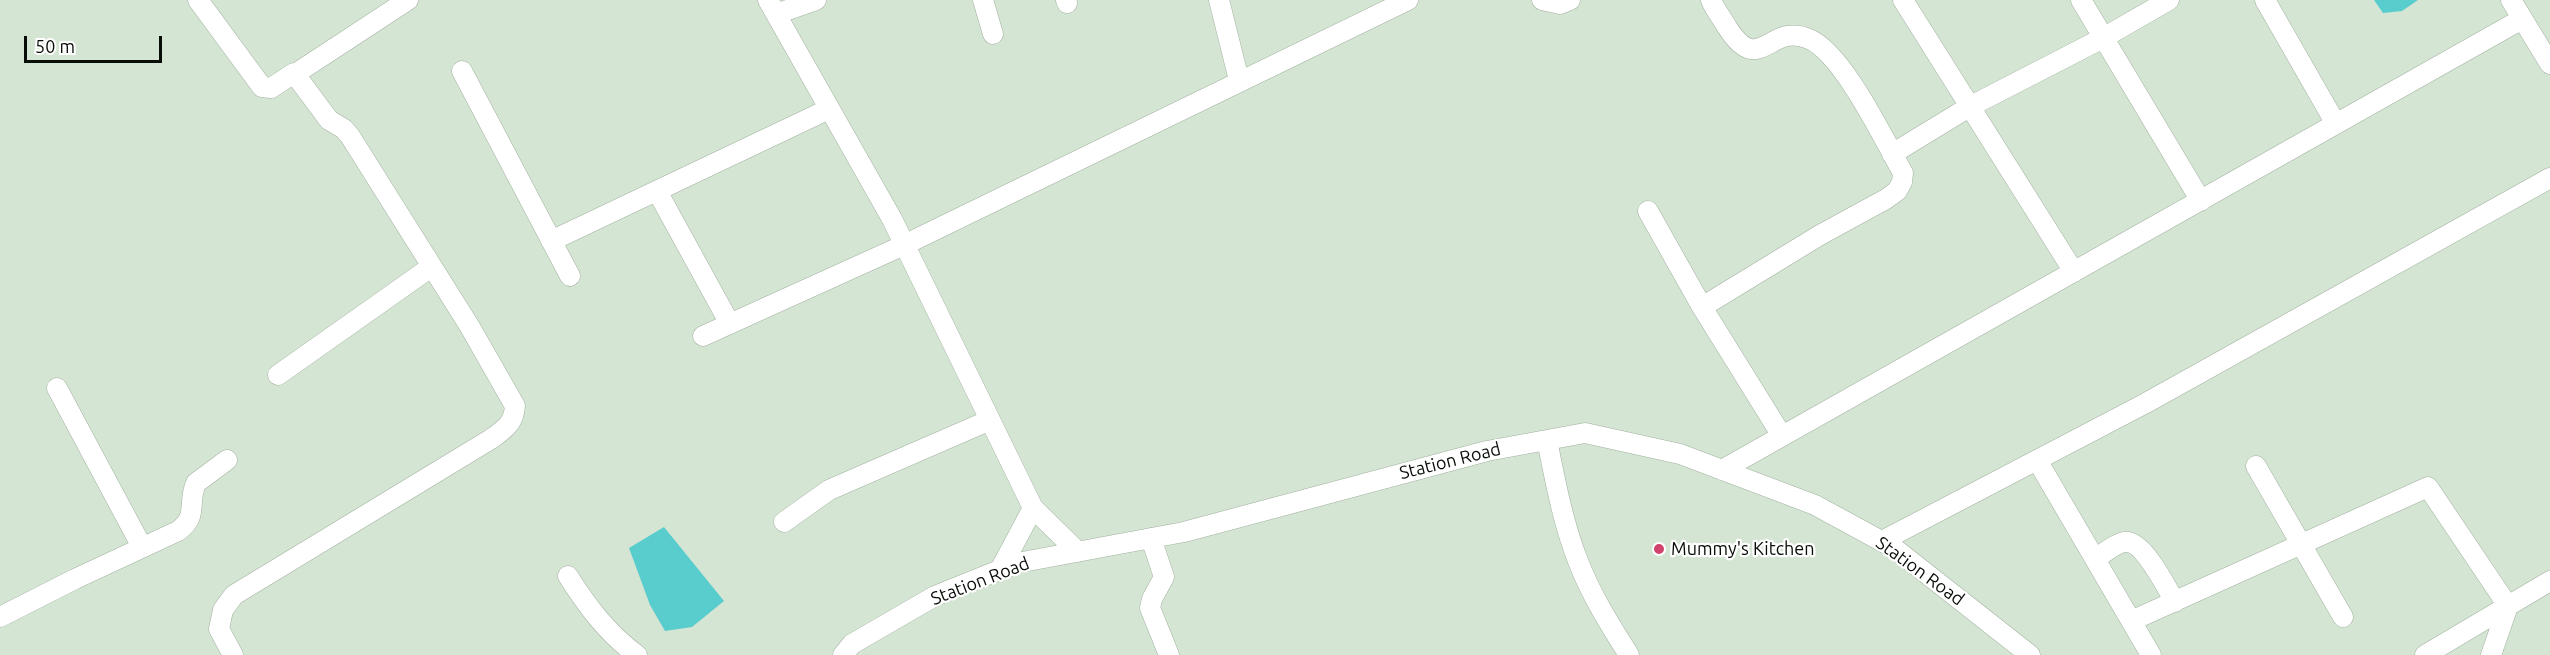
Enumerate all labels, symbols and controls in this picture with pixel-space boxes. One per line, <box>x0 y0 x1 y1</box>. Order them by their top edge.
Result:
scale bar <box>27 24 165 62</box>
text: 50 m <box>35 36 75 56</box>
street label: Station Road <box>1397 438 1503 484</box>
street label: Station Road <box>1872 532 1968 610</box>
place label: Mummy's Kitchen <box>1671 538 1815 560</box>
marker: Mummy's Kitchen <box>1652 542 1666 556</box>
street label: Station Road <box>928 552 1032 610</box>

